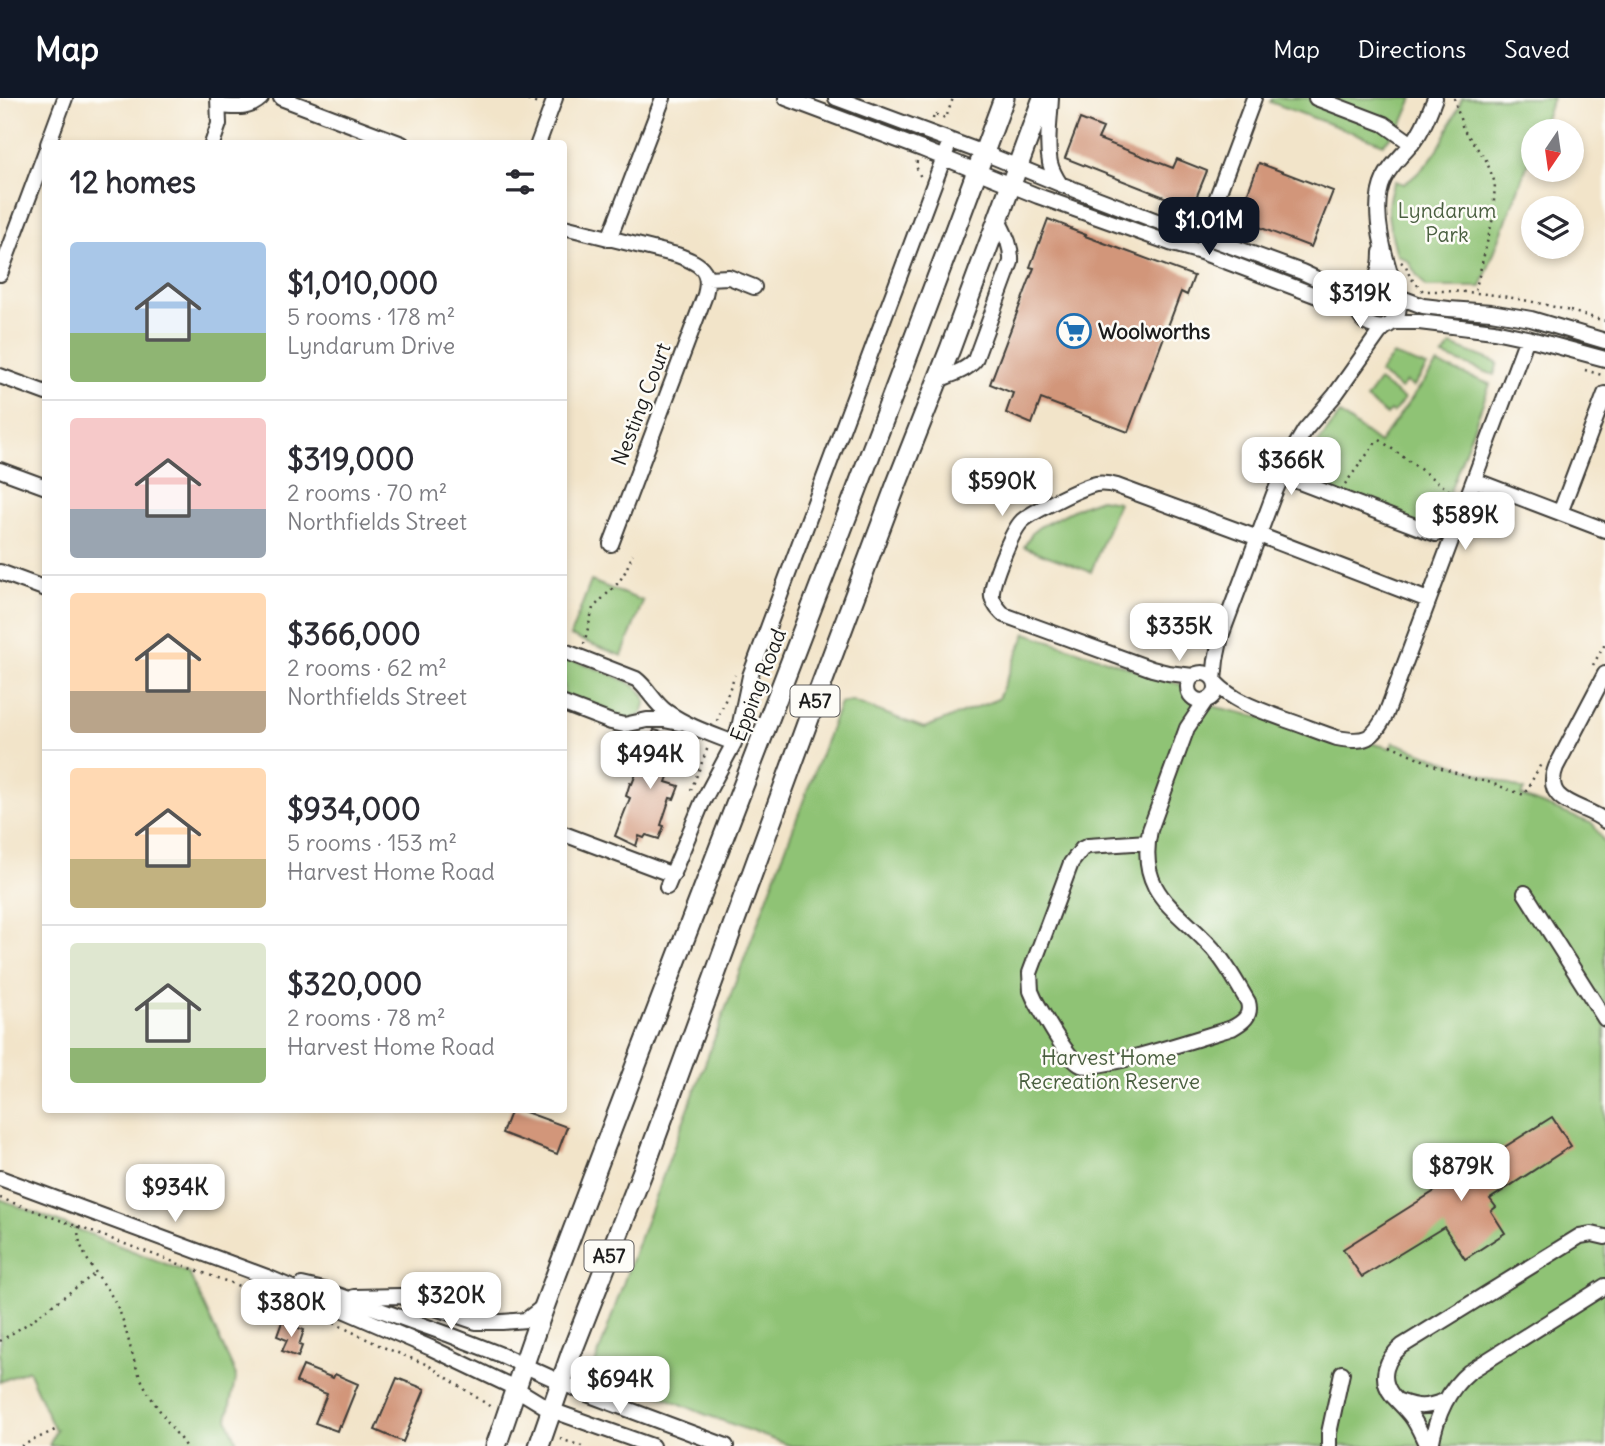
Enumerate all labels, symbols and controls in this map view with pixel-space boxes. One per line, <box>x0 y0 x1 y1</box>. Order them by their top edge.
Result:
text: Map <box>35 28 99 70</box>
text: Map <box>1273 34 1320 64</box>
text: Directions <box>1358 34 1466 64</box>
text: Saved <box>1504 34 1570 64</box>
north arrow <box>1521 119 1584 182</box>
map controls <box>1521 119 1584 259</box>
text: 12 homes <box>70 163 196 201</box>
icon: filters <box>501 163 539 201</box>
button: layers <box>1521 196 1584 259</box>
park label: Lyndarum Park <box>1398 197 1496 248</box>
pin: $1.01M <box>1152 198 1266 257</box>
text: $1.01M <box>1174 205 1244 234</box>
text: $1,010,000 <box>287 264 438 302</box>
icon: home <box>126 270 210 354</box>
pin: $319K <box>1311 271 1409 330</box>
text: $319K <box>1329 278 1391 307</box>
text: 5 rooms · 178 m² <box>287 302 455 331</box>
supermarket icon: Woolworths <box>1055 312 1093 350</box>
place label: Woolworths <box>1098 318 1211 345</box>
text: Lyndarum Drive <box>287 331 455 360</box>
street label: Nesting Court <box>605 339 677 469</box>
pin: $366K <box>1242 438 1340 497</box>
text: $319,000 <box>287 440 414 478</box>
text: $366K <box>1258 445 1324 474</box>
icon: home <box>126 446 210 530</box>
pin: $590K <box>953 458 1051 518</box>
text: $590K <box>968 466 1036 495</box>
text: 2 rooms · 70 m² <box>287 478 447 507</box>
pin: $589K <box>1416 492 1514 552</box>
text: $589K <box>1432 500 1498 529</box>
text: Northfields Street <box>287 507 467 536</box>
pin: $335K <box>1130 603 1228 663</box>
text: $335K <box>1146 611 1212 640</box>
text: $366,000 <box>287 615 421 653</box>
icon: home <box>126 621 210 705</box>
street label: Epping Road <box>724 625 792 745</box>
text: 2 rooms · 62 m² <box>287 653 447 682</box>
text: Northfields Street <box>287 682 467 711</box>
road number: A57 <box>790 686 840 716</box>
pin: $494K <box>601 732 699 791</box>
text: $494K <box>617 739 683 768</box>
text: $934,000 <box>287 790 421 828</box>
icon: home <box>126 796 210 880</box>
text: 5 rooms · 153 m² <box>287 828 457 857</box>
text: Harvest Home Road <box>287 857 495 886</box>
text: $320,000 <box>287 965 422 1003</box>
icon: home <box>126 971 210 1055</box>
text: 2 rooms · 78 m² <box>287 1003 446 1032</box>
text: Harvest Home Road <box>287 1032 495 1061</box>
park label: Harvest Home Recreation Reserve <box>1018 1044 1200 1095</box>
pin: $879K <box>1412 1144 1510 1203</box>
text: $879K <box>1429 1151 1493 1180</box>
pin: $934K <box>126 1164 224 1224</box>
text: $934K <box>142 1172 208 1201</box>
road number: A57 <box>584 1240 634 1272</box>
pin: $320K <box>402 1272 500 1332</box>
pin: $380K <box>242 1280 340 1339</box>
text: $320K <box>417 1280 485 1309</box>
text: $380K <box>257 1287 325 1316</box>
pin: $694K <box>571 1356 669 1416</box>
text: $694K <box>587 1364 653 1393</box>

